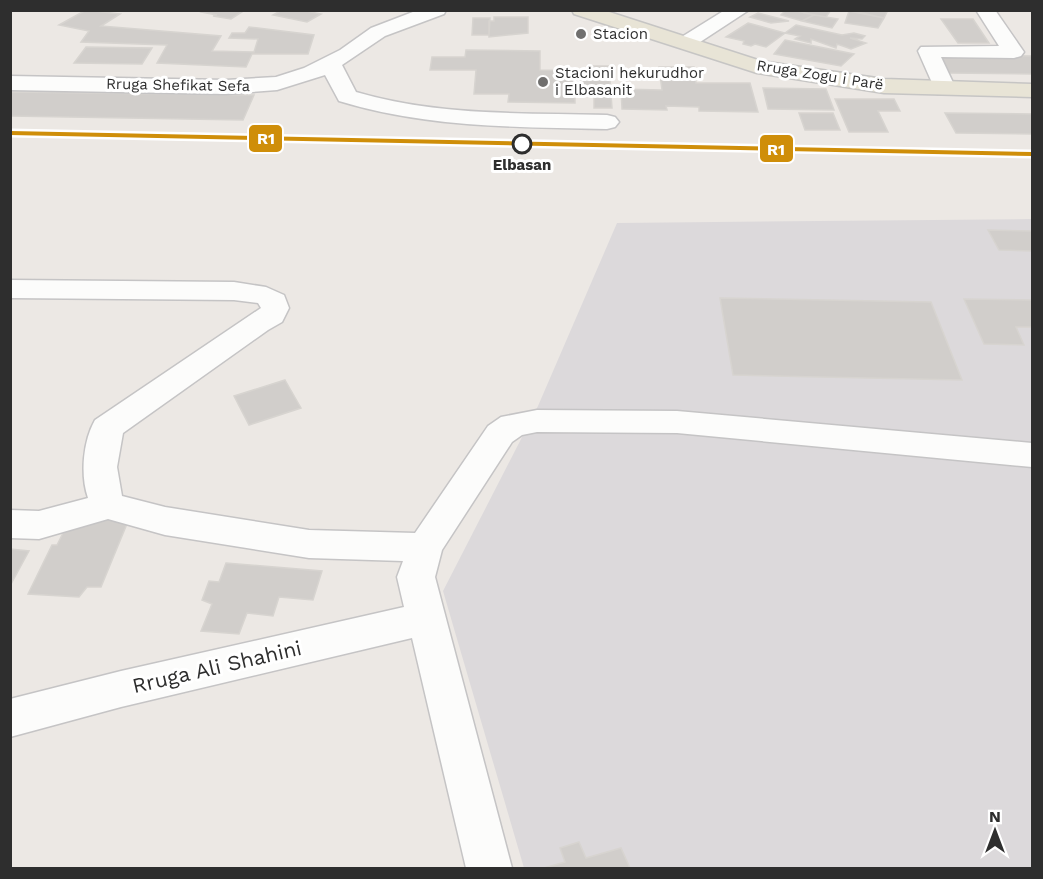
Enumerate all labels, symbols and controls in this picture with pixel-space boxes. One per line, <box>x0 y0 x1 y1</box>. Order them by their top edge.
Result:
place label: Stacion <box>593 25 648 43</box>
marker: Stacion <box>574 27 588 41</box>
street label: Rruga Zogu i Parë <box>755 56 885 94</box>
place label: Stacioni hekurudhor i Elbasanit <box>555 64 704 99</box>
street label: Rruga Shefikat Sefa <box>106 75 251 95</box>
marker: Stacioni hekurudhor i Elbasanit <box>536 75 550 89</box>
line badge: R1 <box>248 124 283 153</box>
text: R1 <box>257 129 275 148</box>
marker: Elbasan <box>512 134 532 154</box>
line badge: R1 <box>759 134 794 163</box>
text: R1 <box>767 140 785 159</box>
place label: Elbasan <box>493 156 551 174</box>
street label: Rruga Ali Shahini <box>130 635 304 698</box>
north arrow <box>965 801 1025 861</box>
text: N <box>989 807 1001 826</box>

